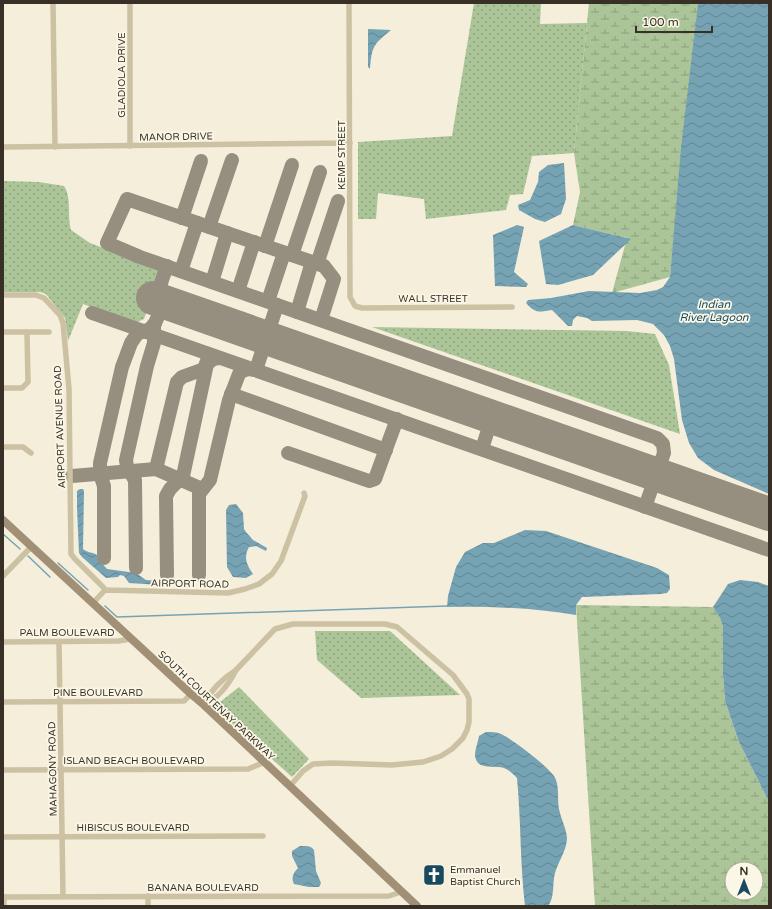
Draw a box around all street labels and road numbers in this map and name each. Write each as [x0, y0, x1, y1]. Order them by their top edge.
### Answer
street label: GLADIOLA DRIVE [116, 32, 128, 118]
street label: KEMP STREET [336, 120, 348, 190]
street label: MANOR DRIVE [139, 130, 213, 144]
street label: WALL STREET [398, 293, 468, 305]
street label: AIRPORT AVENUE ROAD [52, 365, 68, 489]
street label: AIRPORT ROAD [151, 577, 229, 591]
street label: PALM BOULEVARD [19, 627, 115, 639]
street label: SOUTH COURTENAY PARKWAY [156, 649, 278, 763]
street label: PINE BOULEVARD [53, 687, 143, 699]
street label: MAHAGONY ROAD [46, 722, 60, 816]
street label: ISLAND BEACH BOULEVARD [63, 755, 205, 767]
street label: HIBISCUS BOULEVARD [77, 822, 190, 834]
street label: BANANA BOULEVARD [147, 882, 259, 894]

